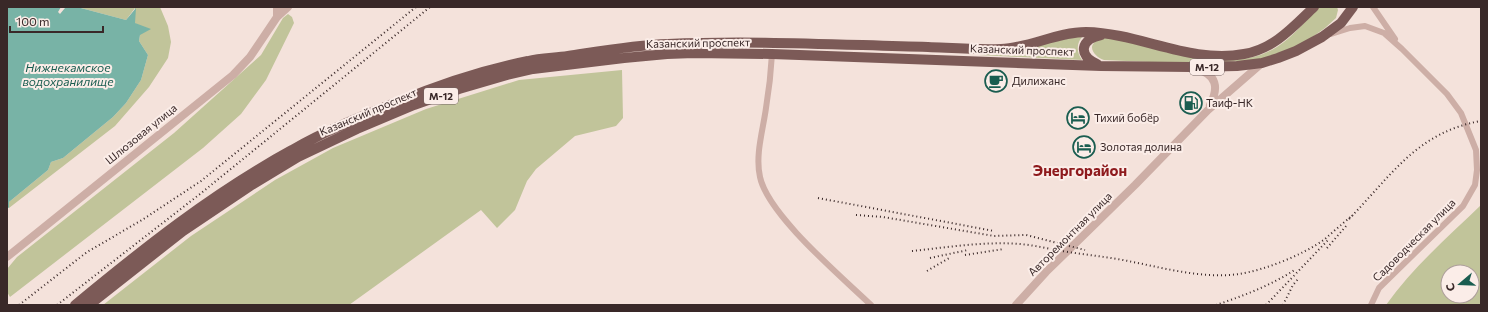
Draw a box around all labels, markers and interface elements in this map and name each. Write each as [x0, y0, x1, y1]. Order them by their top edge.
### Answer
scale bar [10, 8, 103, 34]
text: 100 m [16, 14, 50, 28]
street label: Казанский проспект [646, 35, 750, 50]
street label: Казанский проспект [970, 41, 1074, 58]
road number: М-12 [1190, 59, 1224, 75]
water label: Нижнекамское водохранилище [22, 60, 114, 88]
cafe icon: Дилижанс [983, 68, 1009, 94]
place label: Дилижанс [1012, 74, 1066, 87]
street label: Казанский проспект [317, 85, 418, 138]
road number: М-12 [424, 88, 458, 104]
fuel station icon: Таиф-НК [1178, 90, 1204, 116]
place label: Таиф-НК [1206, 96, 1254, 109]
street label: Шлюзовая улица [102, 101, 179, 166]
hotel icon: Тихий бобёр [1065, 105, 1091, 131]
place label: Тихий бобёр [1094, 111, 1159, 124]
hotel icon: Золотая долина [1071, 134, 1097, 160]
place label: Золотая долина [1100, 140, 1182, 153]
district label: Энергорайон [1033, 161, 1127, 179]
street label: Авторемонтная улица [1025, 189, 1114, 278]
street label: Садоводческая улица [1370, 196, 1458, 284]
north arrow [1440, 264, 1480, 304]
text: С [1443, 281, 1457, 293]

